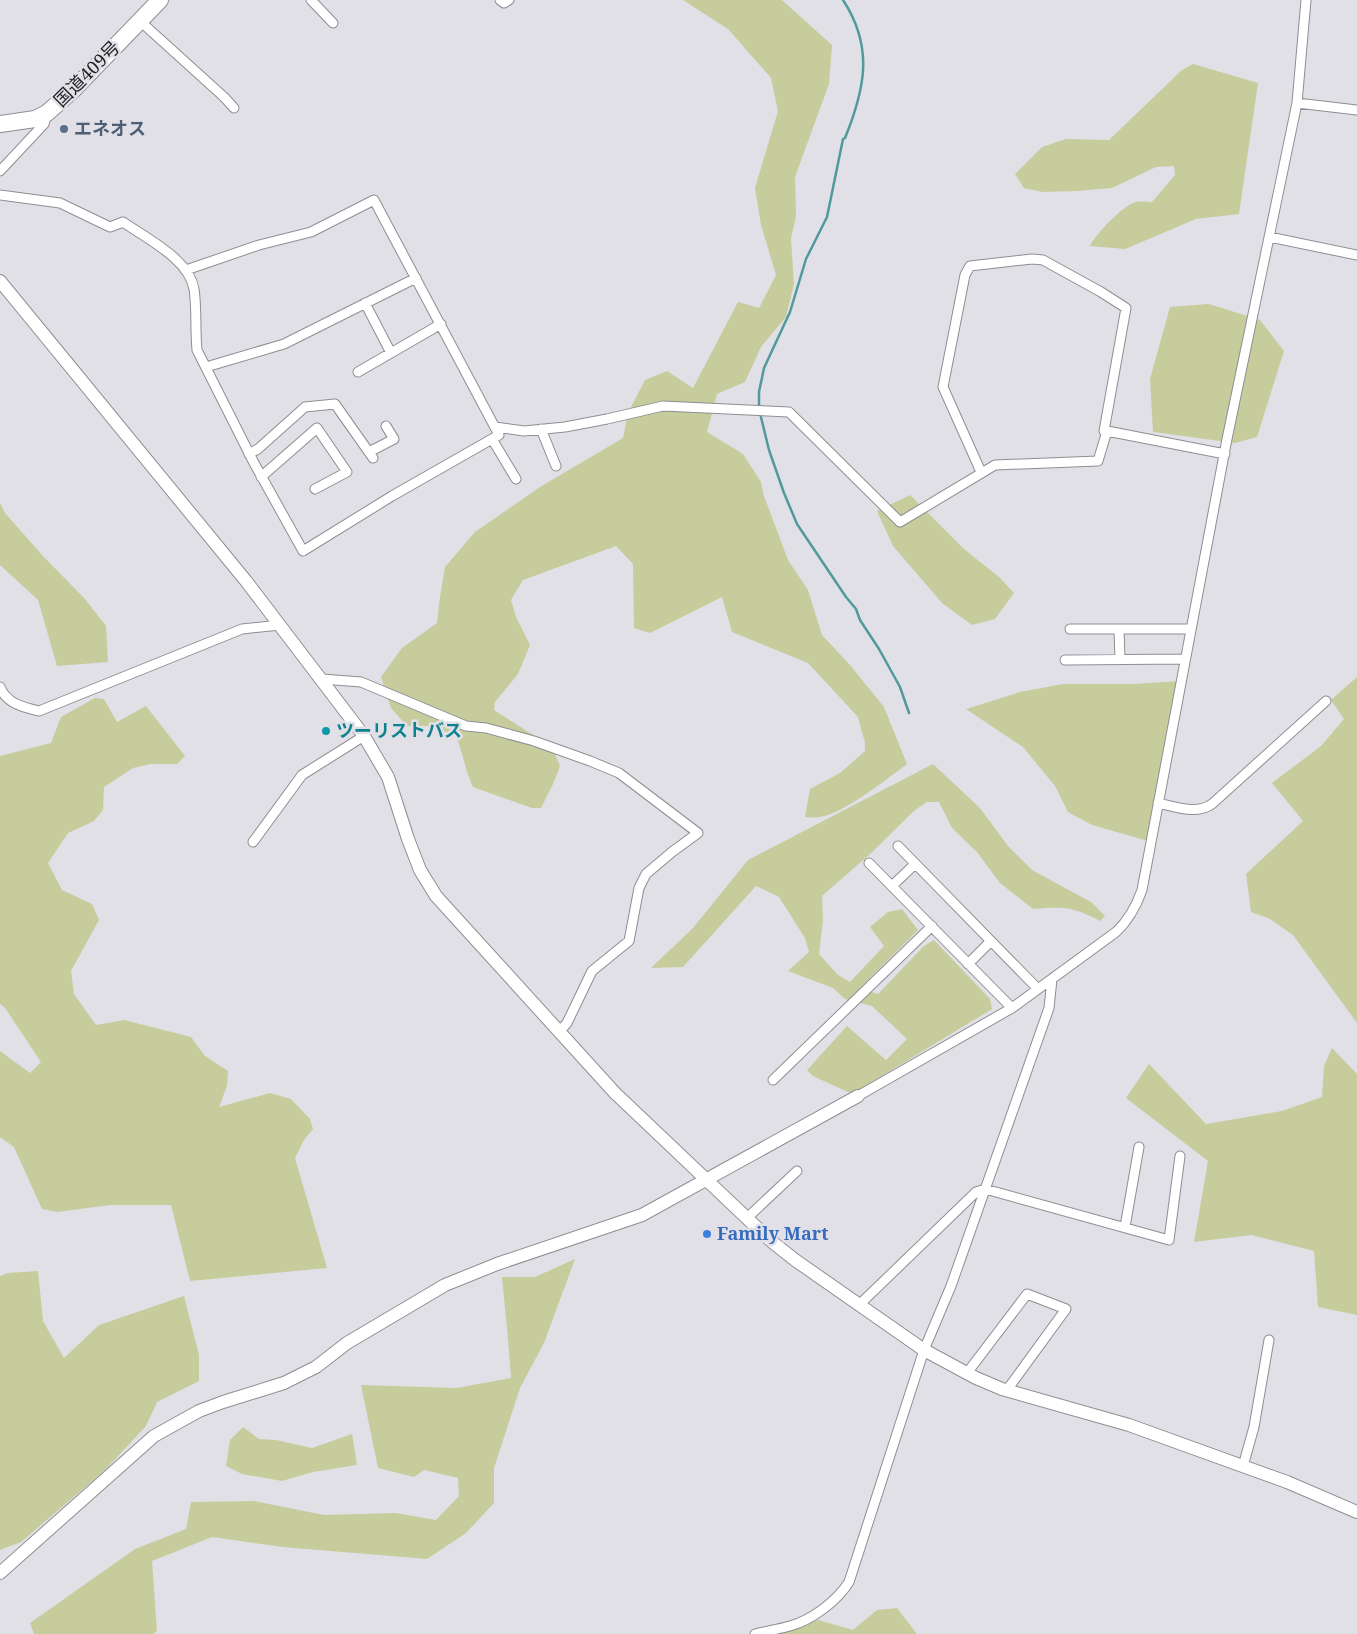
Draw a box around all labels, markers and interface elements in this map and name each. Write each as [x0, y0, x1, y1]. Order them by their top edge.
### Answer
street label: 国道409号 [48, 35, 125, 112]
place label: エネオス [74, 116, 146, 140]
marker: エネオス [58, 123, 70, 135]
place label: ツーリストバス [336, 718, 462, 742]
marker: ツーリストバス [320, 725, 332, 737]
place label: Family Mart [717, 1221, 828, 1245]
marker: Family Mart [701, 1228, 713, 1240]

